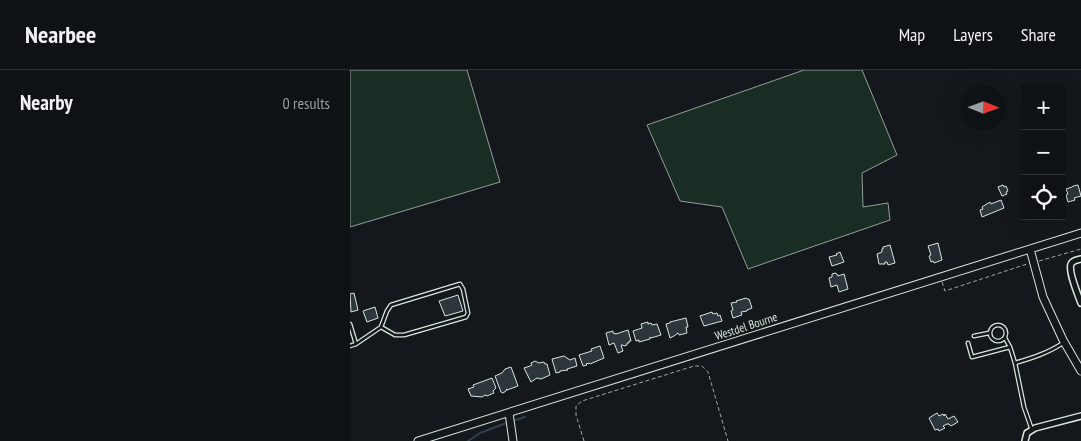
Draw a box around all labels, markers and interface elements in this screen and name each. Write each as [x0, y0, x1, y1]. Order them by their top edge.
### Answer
text: Nearbee [25, 19, 96, 50]
text: Map [899, 23, 925, 46]
text: Layers [953, 23, 993, 46]
text: Share [1021, 23, 1056, 46]
north arrow [961, 85, 1006, 130]
map controls [1021, 85, 1066, 220]
button: + [1021, 85, 1066, 130]
text: Nearby [20, 89, 73, 116]
text: 0 results [283, 93, 330, 113]
button: − [1021, 130, 1066, 175]
button: locate [1021, 175, 1066, 220]
street label: Westdel Bourne [713, 309, 779, 343]

